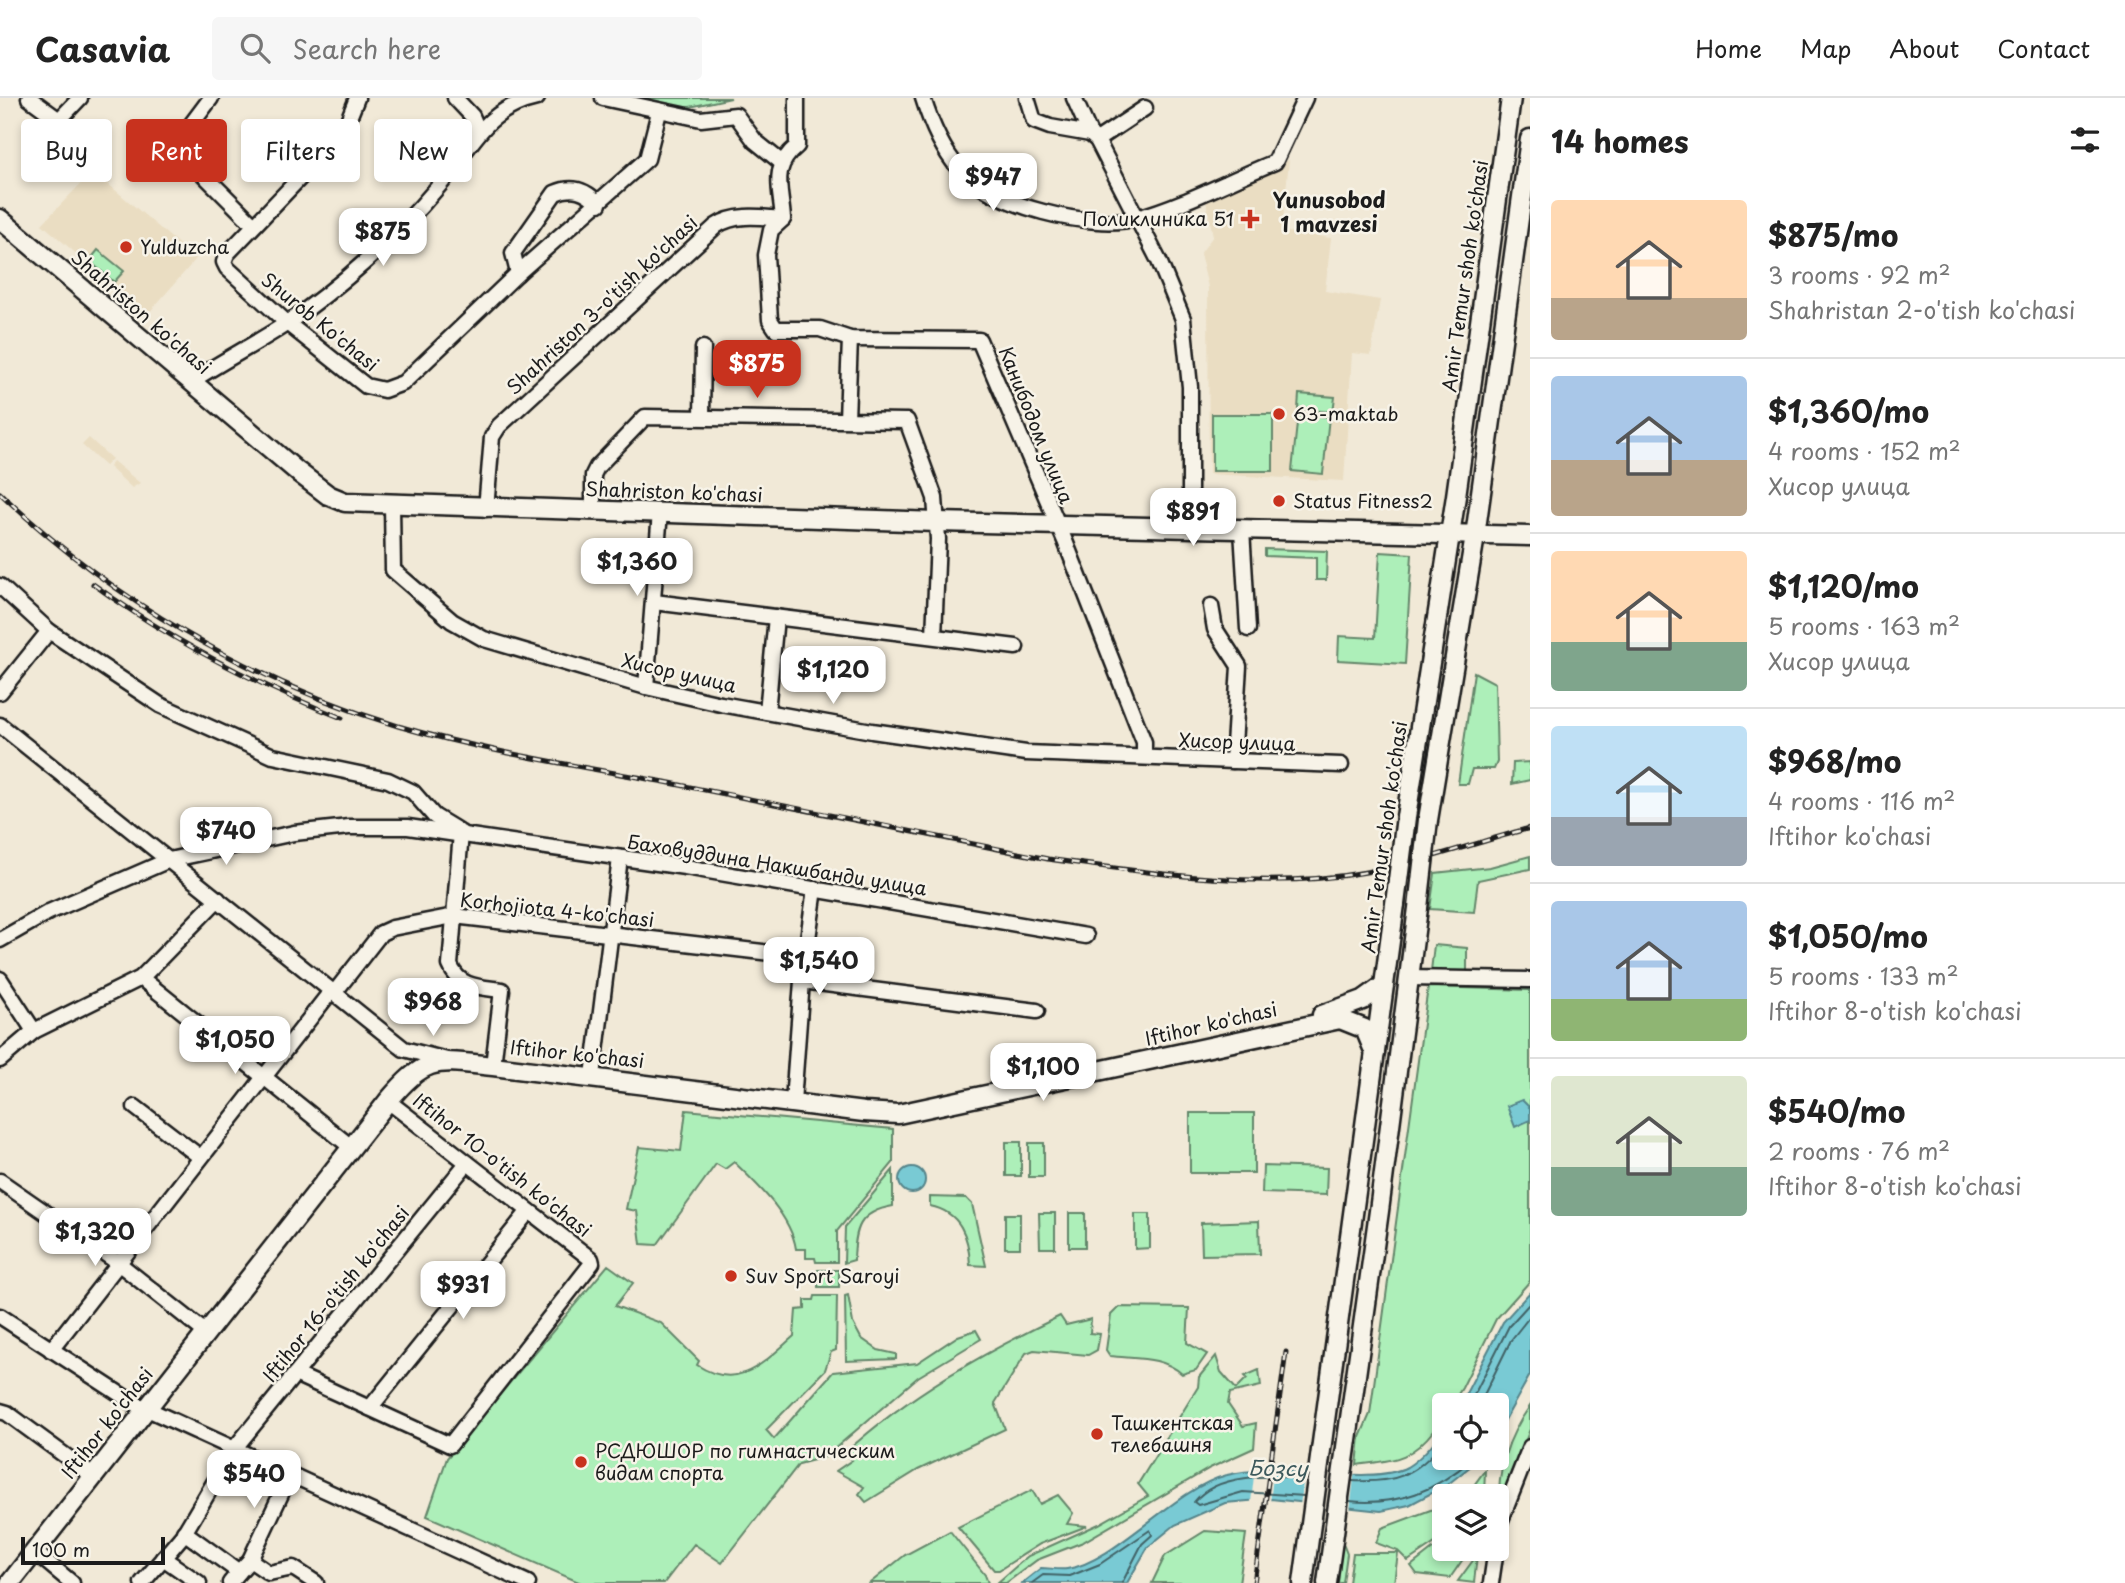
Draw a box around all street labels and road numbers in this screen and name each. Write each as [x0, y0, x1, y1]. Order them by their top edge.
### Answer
street label: Amir Temur shoh ko'chasi [1434, 158, 1494, 394]
street label: Shahriston 3-o'tish ko'chasi [500, 208, 703, 400]
street label: Shahriston ko'chasi [65, 242, 218, 380]
street label: Shurob Ko'chasi [256, 265, 385, 377]
street label: Канибодом улица [993, 342, 1081, 508]
street label: Shahriston ko'chasi [585, 474, 763, 508]
street label: Хисор улица [619, 645, 739, 699]
street label: Amir Temur shoh ko'chasi [1353, 719, 1413, 955]
street label: Хисор улица [1178, 725, 1296, 757]
street label: Баховуддина Накшбанди улица [625, 826, 929, 902]
street label: Korhojiota 4-ko'chasi [459, 885, 656, 933]
street label: Iftihor ko'chasi [1142, 994, 1280, 1052]
street label: Iftihor ko'chasi [509, 1032, 646, 1074]
street label: Iftihor 10-o'tish ko'chasi [407, 1086, 598, 1243]
street label: Iftihor 16-o'tish ko'chasi [255, 1199, 415, 1388]
street label: Iftihor ko'chasi [54, 1361, 159, 1484]

